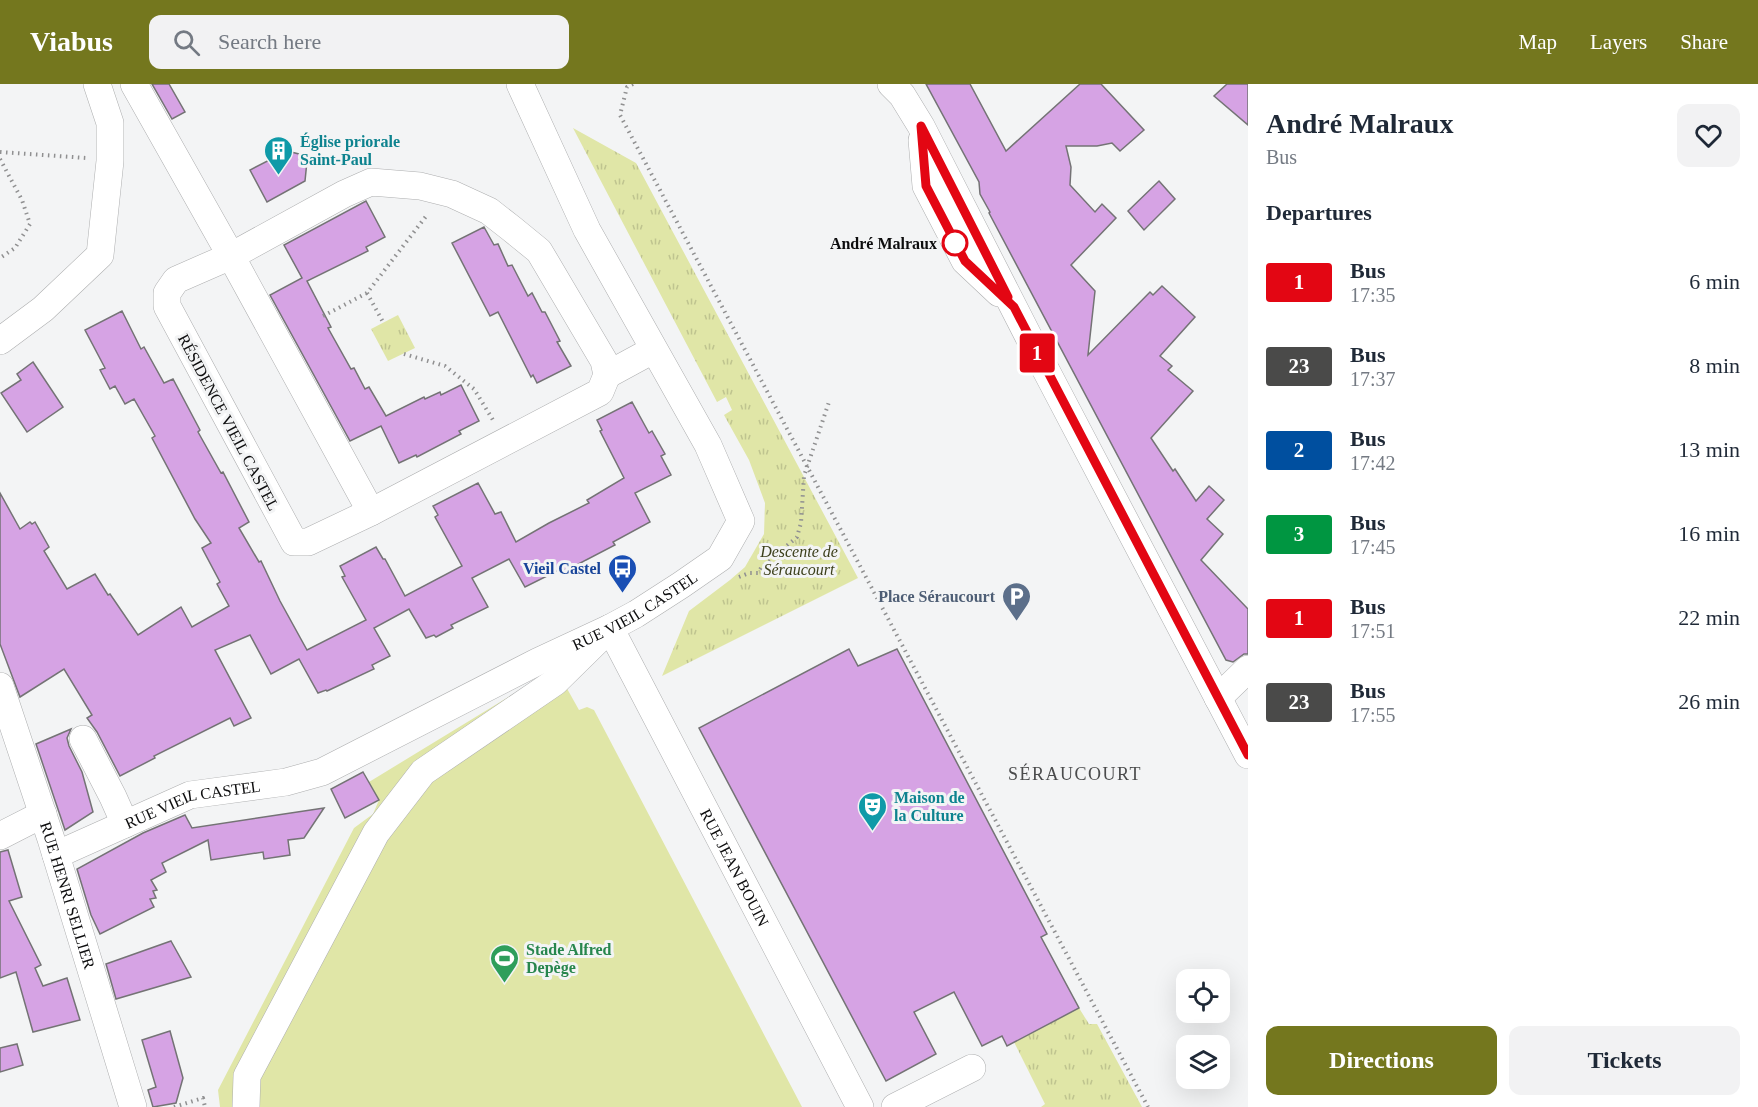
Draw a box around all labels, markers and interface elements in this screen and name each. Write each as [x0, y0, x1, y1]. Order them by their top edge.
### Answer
search box [149, 15, 569, 69]
text: Viabus [30, 26, 113, 57]
icon: search [170, 26, 203, 59]
text: Search here [218, 29, 321, 54]
text: Map [1519, 30, 1557, 54]
text: Layers [1590, 30, 1647, 54]
text: Share [1680, 30, 1728, 54]
button: heart [1677, 104, 1740, 167]
text: André Malraux [1266, 108, 1453, 139]
place label: Église priorale Saint-Paul [300, 132, 400, 168]
building icon: Église priorale Saint-Paul [263, 134, 295, 176]
text: Bus [1266, 146, 1297, 168]
text: Departures [1266, 200, 1372, 225]
marker: André Malraux [942, 230, 968, 256]
place label: André Malraux [830, 235, 937, 252]
text: Bus [1350, 258, 1385, 283]
text: 6 min [1689, 269, 1740, 294]
text: 1 [1294, 270, 1304, 294]
text: 17:35 [1350, 284, 1396, 306]
street label: RÉSIDENCE VIEIL CASTEL [175, 331, 283, 513]
line badge: 1 [1018, 334, 1056, 372]
text: 1 [1032, 341, 1042, 365]
text: Bus [1350, 342, 1385, 367]
text: 8 min [1689, 353, 1740, 378]
text: 23 [1289, 354, 1310, 378]
text: 17:37 [1350, 368, 1396, 390]
text: Bus [1350, 426, 1385, 451]
text: 13 min [1678, 437, 1740, 462]
text: 2 [1294, 438, 1304, 462]
text: 17:42 [1350, 452, 1396, 474]
text: Bus [1350, 510, 1385, 535]
text: 16 min [1678, 521, 1740, 546]
text: 3 [1294, 522, 1304, 546]
text: 17:45 [1350, 536, 1396, 558]
park label: Descente de Séraucourt [759, 543, 838, 578]
bus stop icon: Vieil Castel [606, 552, 638, 594]
place label: Vieil Castel [523, 560, 602, 577]
street label: RUE VIEIL CASTEL [570, 568, 701, 653]
parking icon: Place Séraucourt [1000, 580, 1032, 622]
place label: Place Séraucourt [878, 588, 996, 605]
text: Bus [1350, 594, 1385, 619]
text: 22 min [1678, 605, 1740, 630]
text: 1 [1294, 606, 1304, 630]
text: 17:51 [1350, 620, 1396, 642]
text: Bus [1350, 678, 1385, 703]
text: 26 min [1678, 689, 1740, 714]
text: 23 [1289, 690, 1310, 714]
text: 17:55 [1350, 704, 1396, 726]
district label: SÉRAUCOURT [1008, 763, 1142, 784]
street label: RUE VIEIL CASTEL [122, 778, 261, 832]
place label: Maison de la Culture [894, 789, 965, 824]
theatre icon: Maison de la Culture [857, 790, 889, 832]
street label: RUE JEAN BOUIN [697, 806, 772, 929]
street label: RUE HENRI SELLIER [37, 820, 98, 971]
place label: Stade Alfred Depège [526, 941, 612, 977]
sports icon: Stade Alfred Depège [489, 942, 521, 984]
map controls [1176, 969, 1230, 1089]
button: locate [1176, 969, 1230, 1023]
button: Directions [1266, 1026, 1497, 1095]
button: Tickets [1509, 1026, 1740, 1095]
button: layers [1176, 1035, 1230, 1089]

